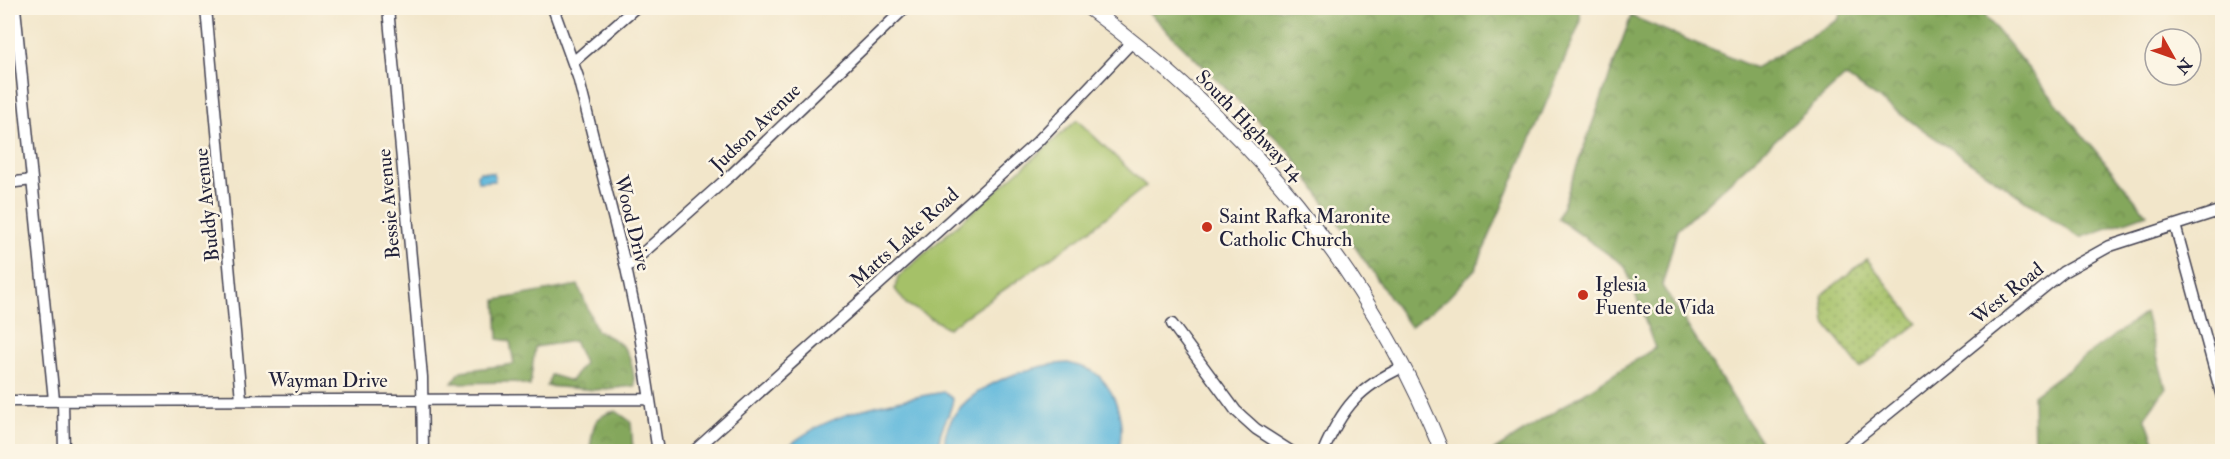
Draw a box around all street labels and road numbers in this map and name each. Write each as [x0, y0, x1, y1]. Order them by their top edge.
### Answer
street label: South Highway 14 [1190, 64, 1310, 187]
street label: Judson Avenue [704, 78, 806, 178]
street label: Buddy Avenue [188, 147, 225, 263]
street label: Bessie Avenue [371, 148, 406, 260]
street label: Wood Drive [608, 172, 656, 274]
street label: Matts Lake Road [845, 182, 964, 293]
street label: West Road [1965, 256, 2049, 331]
street label: Wayman Drive [267, 368, 388, 393]

